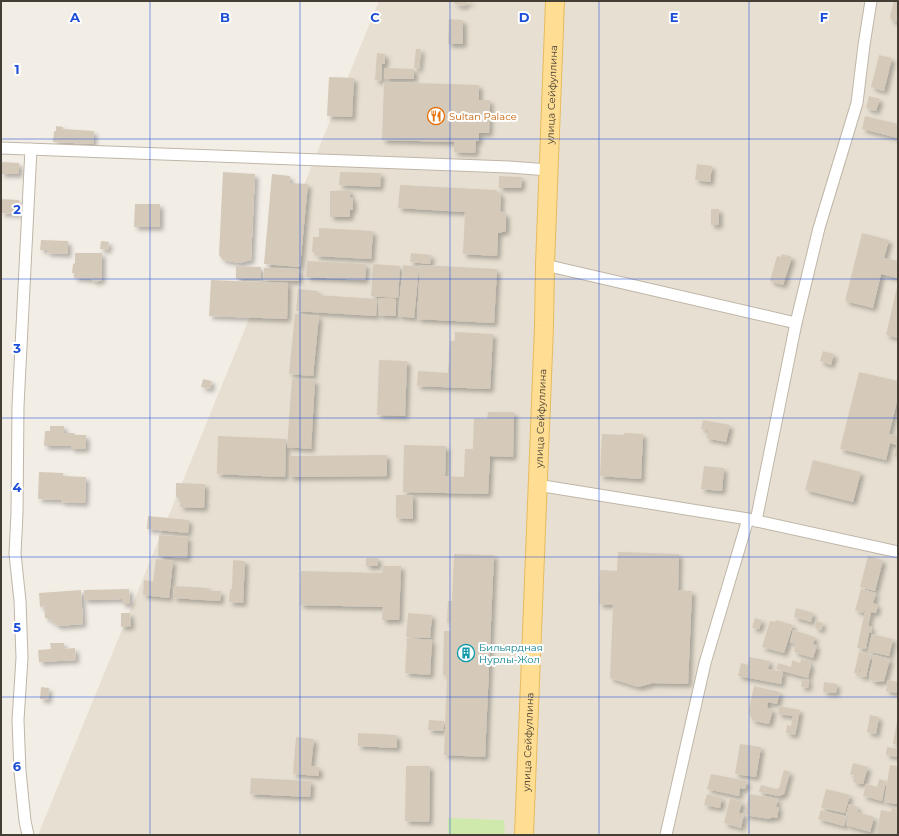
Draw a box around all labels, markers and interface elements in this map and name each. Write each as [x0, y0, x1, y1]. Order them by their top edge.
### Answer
text: A [69, 9, 81, 25]
text: B [220, 9, 230, 25]
text: C [370, 9, 380, 25]
text: D [519, 9, 530, 25]
text: E [670, 9, 679, 25]
text: F [820, 9, 828, 25]
street label: улица Сейфуллина [543, 45, 560, 145]
text: 1 [14, 61, 20, 77]
restaurant icon: Sultan Palace [426, 106, 446, 126]
place label: Sultan Palace [449, 110, 517, 123]
text: 2 [13, 201, 21, 217]
text: 3 [12, 340, 21, 356]
street label: улица Сейфуллина [532, 369, 549, 469]
text: 4 [13, 479, 22, 495]
text: 5 [13, 619, 21, 635]
place label: Бильярдная Нурлы-Жол [479, 641, 543, 666]
building icon: Бильярдная Нурлы-Жол [456, 643, 476, 663]
street label: улица Сейфуллина [519, 692, 536, 793]
text: 6 [13, 758, 22, 774]

